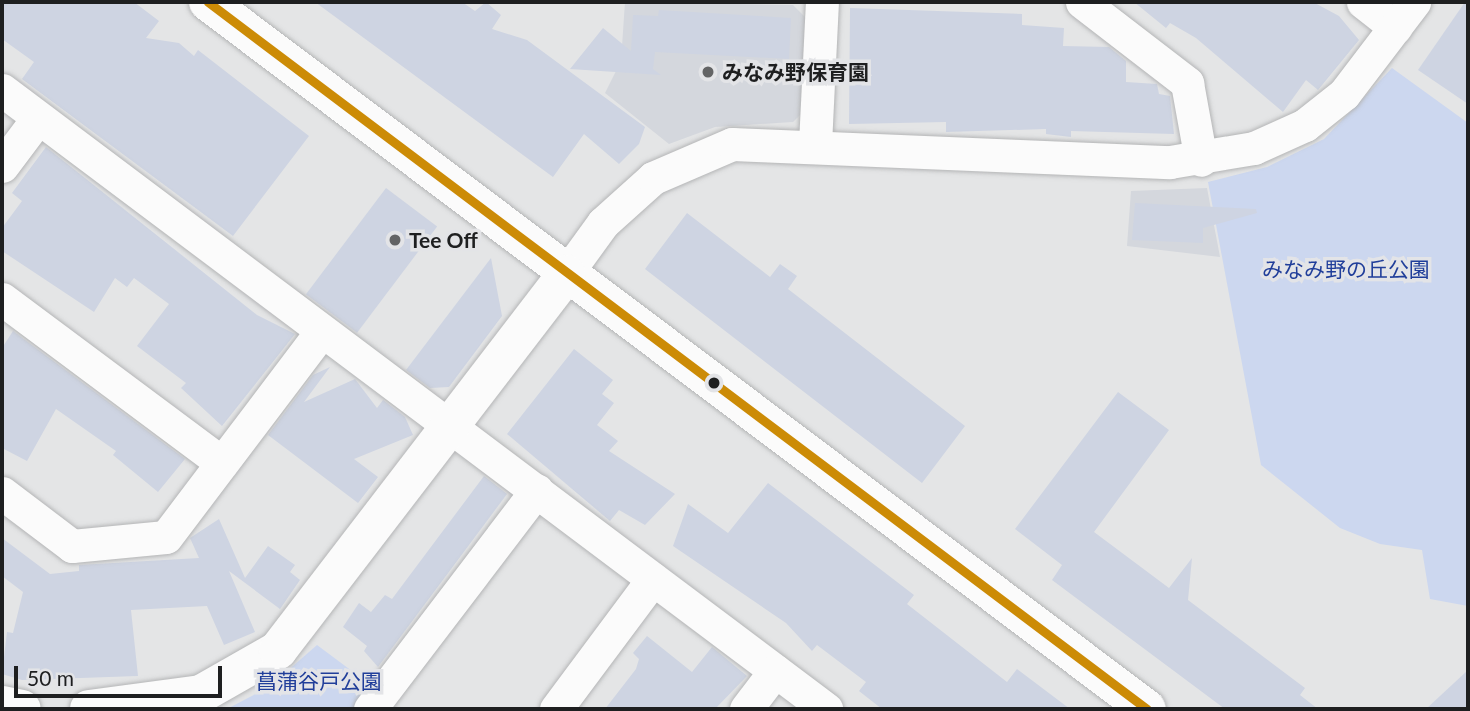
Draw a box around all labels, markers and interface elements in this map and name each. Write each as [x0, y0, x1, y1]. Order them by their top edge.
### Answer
place label: みなみ野保育園 [722, 59, 869, 85]
marker: みなみ野保育園 [700, 64, 716, 80]
place label: Tee Off [409, 227, 478, 253]
marker: Tee Off [387, 232, 403, 248]
park label: みなみ野の丘公園 [1262, 256, 1430, 282]
unlabelled marker [707, 376, 721, 390]
scale bar [18, 652, 226, 696]
text: 50 m [27, 665, 74, 690]
park label: 菖蒲谷戸公園 [256, 668, 382, 694]

